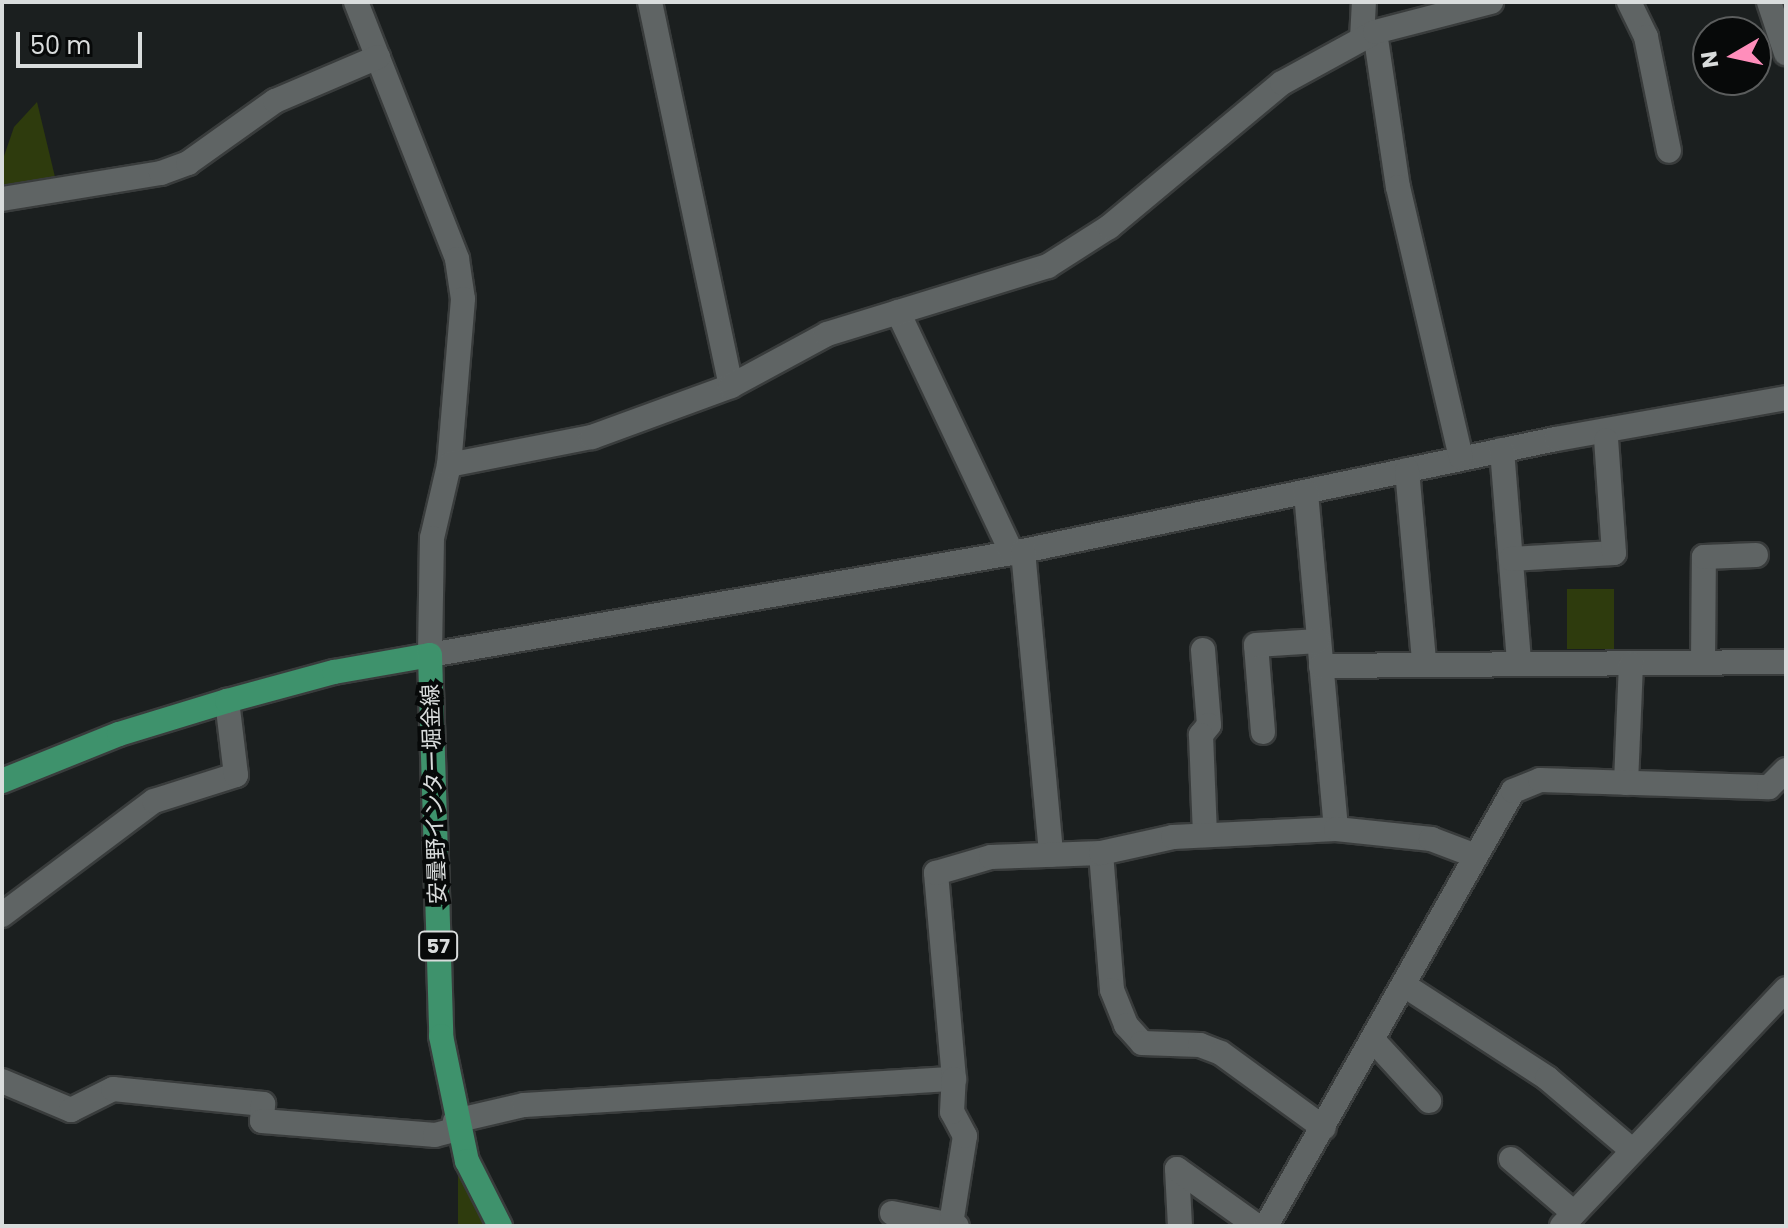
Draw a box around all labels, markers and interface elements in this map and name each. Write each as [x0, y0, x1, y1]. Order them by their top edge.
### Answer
scale bar [20, 16, 146, 66]
north arrow [1692, 16, 1772, 96]
text: 50 m [30, 29, 91, 62]
text: N [1693, 49, 1726, 70]
street label: 安曇野インター堀金線 [417, 684, 451, 904]
road number: 57 [418, 930, 458, 962]

